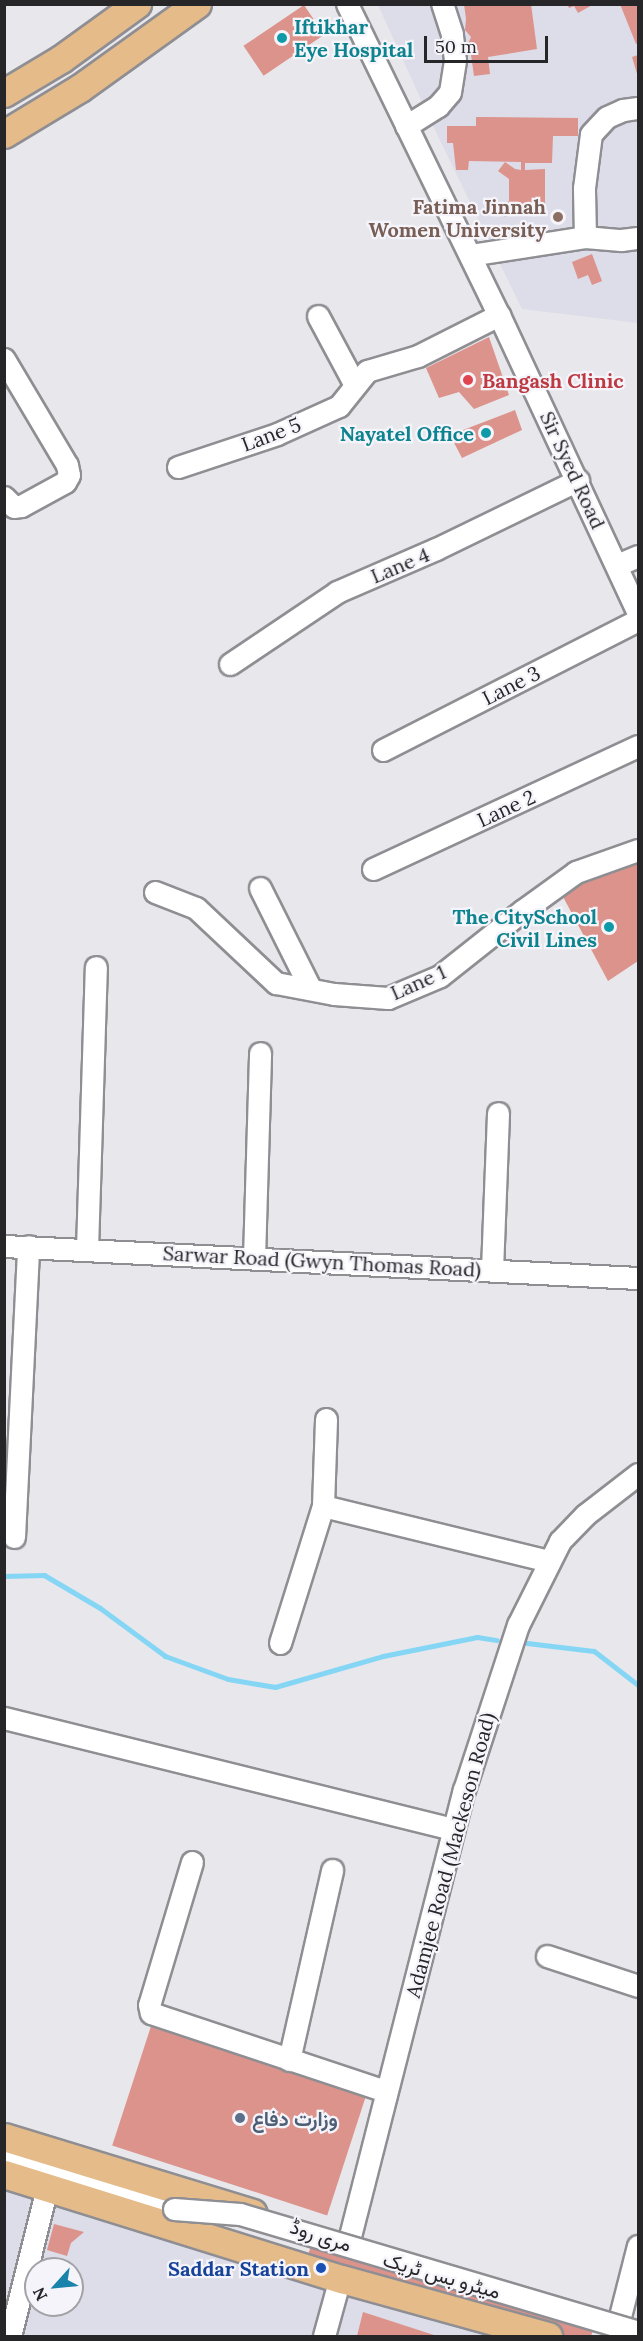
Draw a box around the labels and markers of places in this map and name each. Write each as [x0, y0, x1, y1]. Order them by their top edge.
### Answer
place label: Iftikhar Eye Hospital [294, 14, 413, 61]
marker: Iftikhar Eye Hospital [275, 31, 289, 45]
place label: Fatima Jinnah Women University [369, 194, 546, 241]
marker: Fatima Jinnah Women University [551, 210, 565, 224]
place label: Bangash Clinic [482, 368, 624, 392]
marker: Bangash Clinic [459, 371, 477, 389]
place label: Nayatel Office [340, 421, 474, 445]
marker: Nayatel Office [479, 426, 493, 440]
place label: The CitySchool Civil Lines [453, 904, 597, 951]
marker: The CitySchool Civil Lines [602, 920, 616, 934]
place label: وزارت دفاع [252, 2106, 338, 2130]
marker: وزارت دفاع [233, 2111, 247, 2125]
place label: Saddar Station [168, 2256, 309, 2280]
marker: Saddar Station [314, 2261, 328, 2275]

